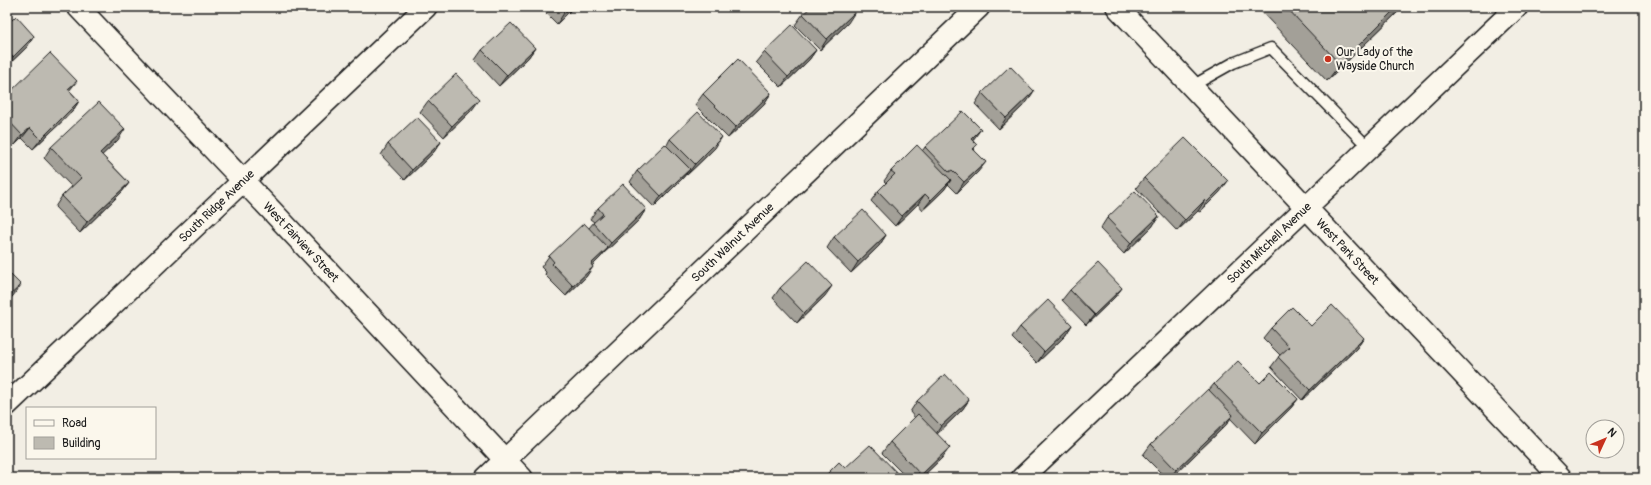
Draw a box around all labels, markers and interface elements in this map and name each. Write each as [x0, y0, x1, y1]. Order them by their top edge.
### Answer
place label: Our Lady of the Wayside Church [1336, 45, 1414, 74]
marker: Our Lady of the Wayside Church [1323, 54, 1333, 64]
street label: South Ridge Avenue [175, 166, 258, 245]
street label: West Fairview Street [260, 199, 342, 285]
street label: South Walnut Avenue [688, 199, 777, 285]
street label: South Mitchell Avenue [1224, 199, 1315, 287]
street label: West Park Street [1313, 215, 1382, 288]
legend [26, 407, 156, 459]
text: Road [62, 416, 87, 431]
north arrow [1585, 419, 1625, 459]
text: N [1605, 425, 1619, 440]
text: Building [62, 436, 101, 451]

